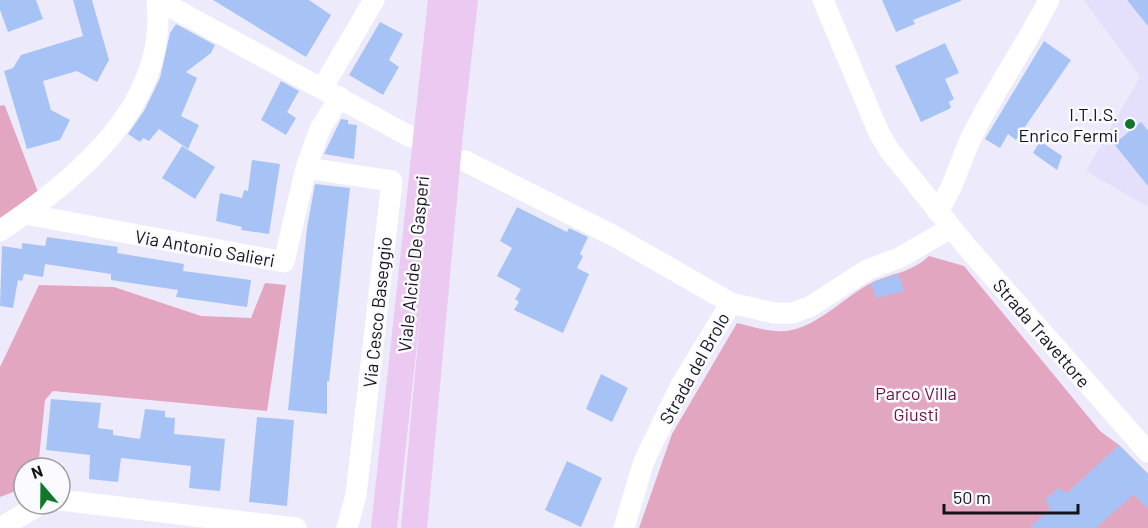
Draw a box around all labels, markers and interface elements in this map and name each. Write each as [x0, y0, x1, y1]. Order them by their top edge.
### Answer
place label: I.T.I.S. Enrico Fermi [1018, 103, 1118, 146]
marker: I.T.I.S. Enrico Fermi [1123, 117, 1137, 131]
street label: Viale Alcide De Gasperi [393, 175, 433, 353]
street label: Via Antonio Salieri [133, 225, 277, 271]
street label: Via Cesco Baseggio [358, 235, 396, 389]
street label: Strada Travettore [989, 274, 1095, 392]
street label: Strada del Brolo [654, 308, 734, 428]
park label: Parco Villa Giusti [875, 382, 957, 425]
north arrow [12, 456, 72, 516]
text: N [28, 461, 45, 482]
scale bar [944, 477, 1078, 515]
text: 50 m [953, 486, 991, 508]

